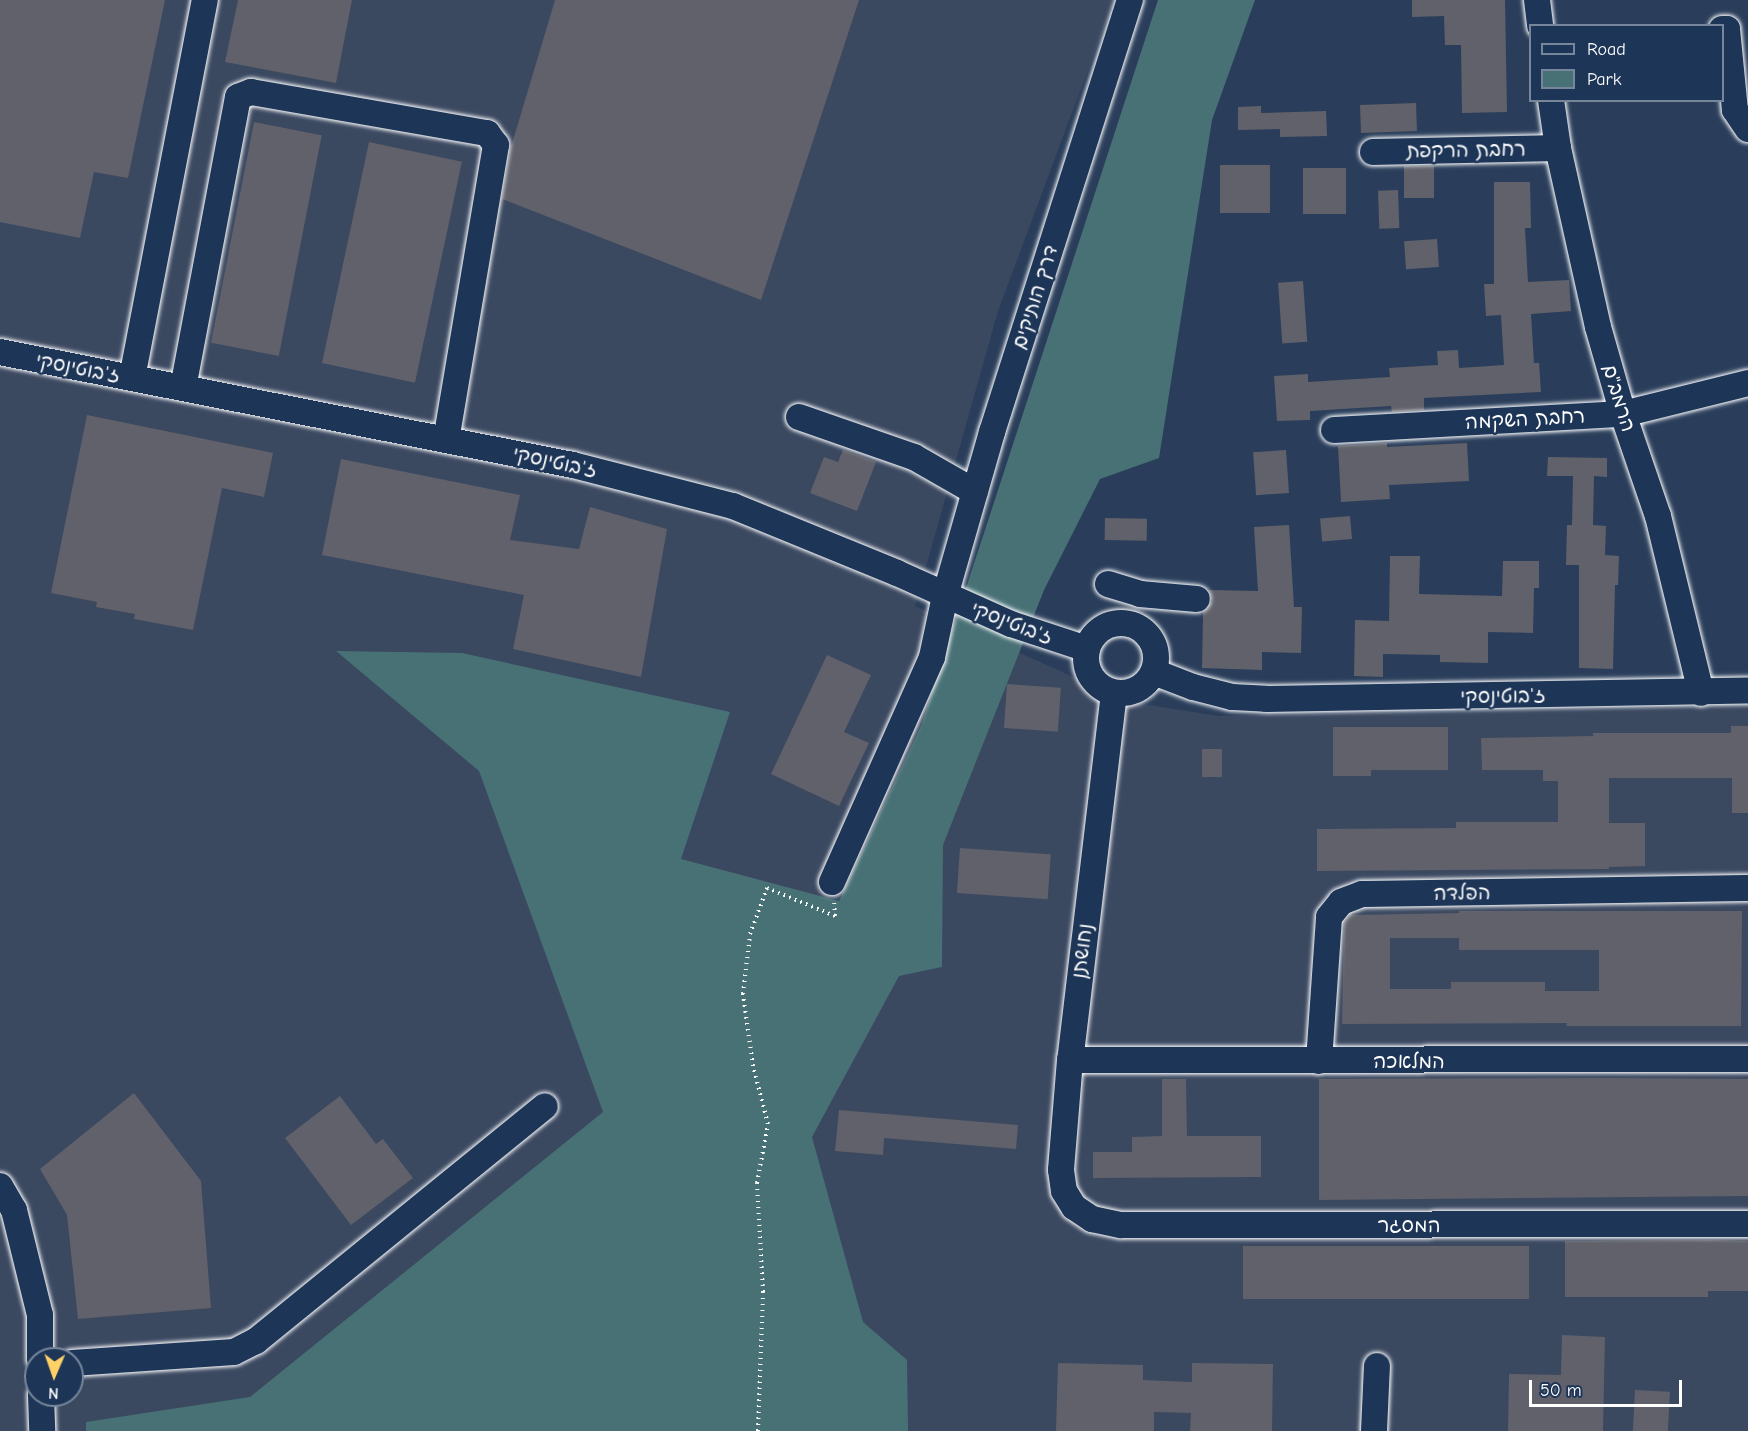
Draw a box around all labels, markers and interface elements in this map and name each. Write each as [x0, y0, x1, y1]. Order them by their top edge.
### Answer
legend [1529, 24, 1724, 102]
text: Road [1587, 39, 1626, 60]
text: Park [1587, 69, 1621, 90]
street label: רחבת הרקפת [1406, 137, 1526, 163]
street label: דרך הותיקים [1007, 242, 1063, 352]
street label: ז'בוטינסקי [34, 348, 122, 388]
street label: הרמב"ם [1597, 361, 1641, 435]
street label: רחבת השקמה [1464, 404, 1586, 434]
street label: ז'בוטינסקי [511, 441, 599, 483]
street label: ז'בוטינסקי [968, 596, 1056, 650]
street label: ז'בוטינסקי [1460, 683, 1546, 709]
street label: הפלדה [1433, 881, 1491, 905]
street label: נחושתן [1067, 922, 1097, 980]
street label: המלאכה [1373, 1049, 1445, 1073]
street label: המסגר [1377, 1213, 1441, 1237]
north arrow [24, 1347, 84, 1407]
scale bar [1532, 1368, 1685, 1406]
text: 50 m [1540, 1380, 1582, 1401]
text: N [48, 1384, 59, 1402]

